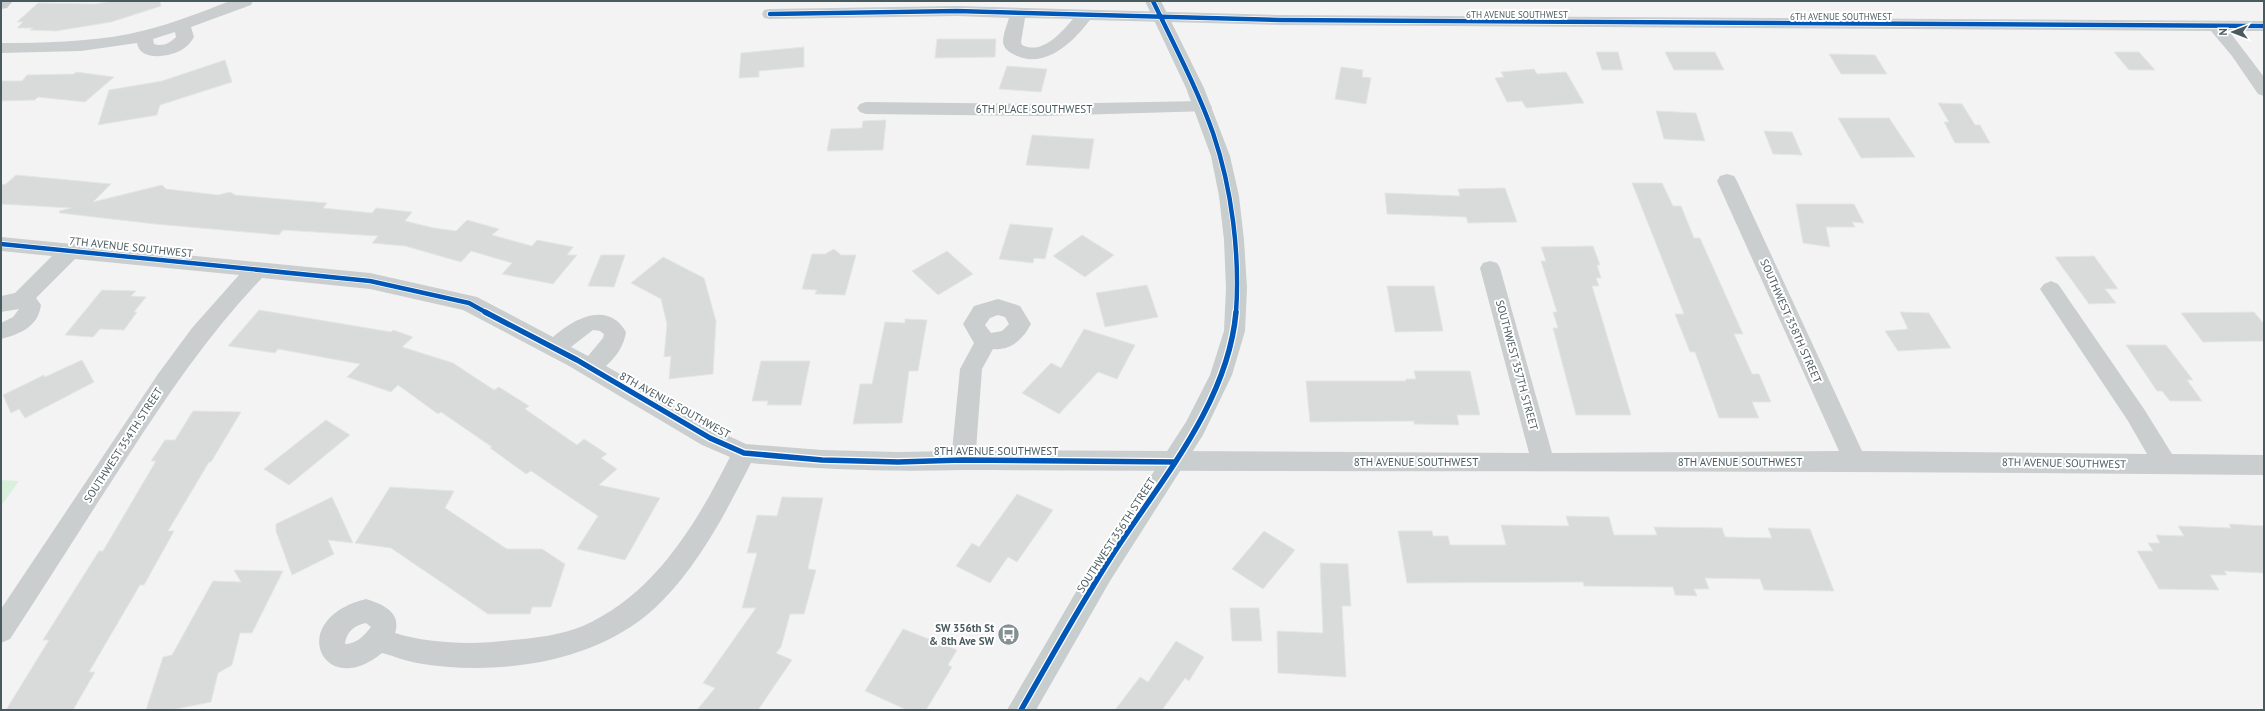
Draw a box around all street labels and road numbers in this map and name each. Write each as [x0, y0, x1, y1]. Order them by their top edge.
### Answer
street label: 6TH AVENUE SOUTHWEST [1466, 9, 1568, 20]
street label: 6TH AVENUE SOUTHWEST [1790, 11, 1892, 22]
street label: 6TH PLACE SOUTHWEST [976, 102, 1092, 116]
street label: 7TH AVENUE SOUTHWEST [68, 234, 194, 260]
street label: SOUTHWEST 358TH STREET [1757, 257, 1825, 385]
street label: SOUTHWEST 357TH STREET [1493, 298, 1541, 432]
street label: 8TH AVENUE SOUTHWEST [617, 369, 733, 441]
street label: SOUTHWEST 354TH STREET [81, 385, 165, 505]
street label: 8TH AVENUE SOUTHWEST [934, 444, 1058, 458]
street label: 8TH AVENUE SOUTHWEST [1354, 455, 1478, 469]
street label: 8TH AVENUE SOUTHWEST [1678, 455, 1802, 469]
street label: 8TH AVENUE SOUTHWEST [2002, 455, 2126, 471]
street label: SOUTHWEST 356TH STREET [1074, 475, 1158, 595]

